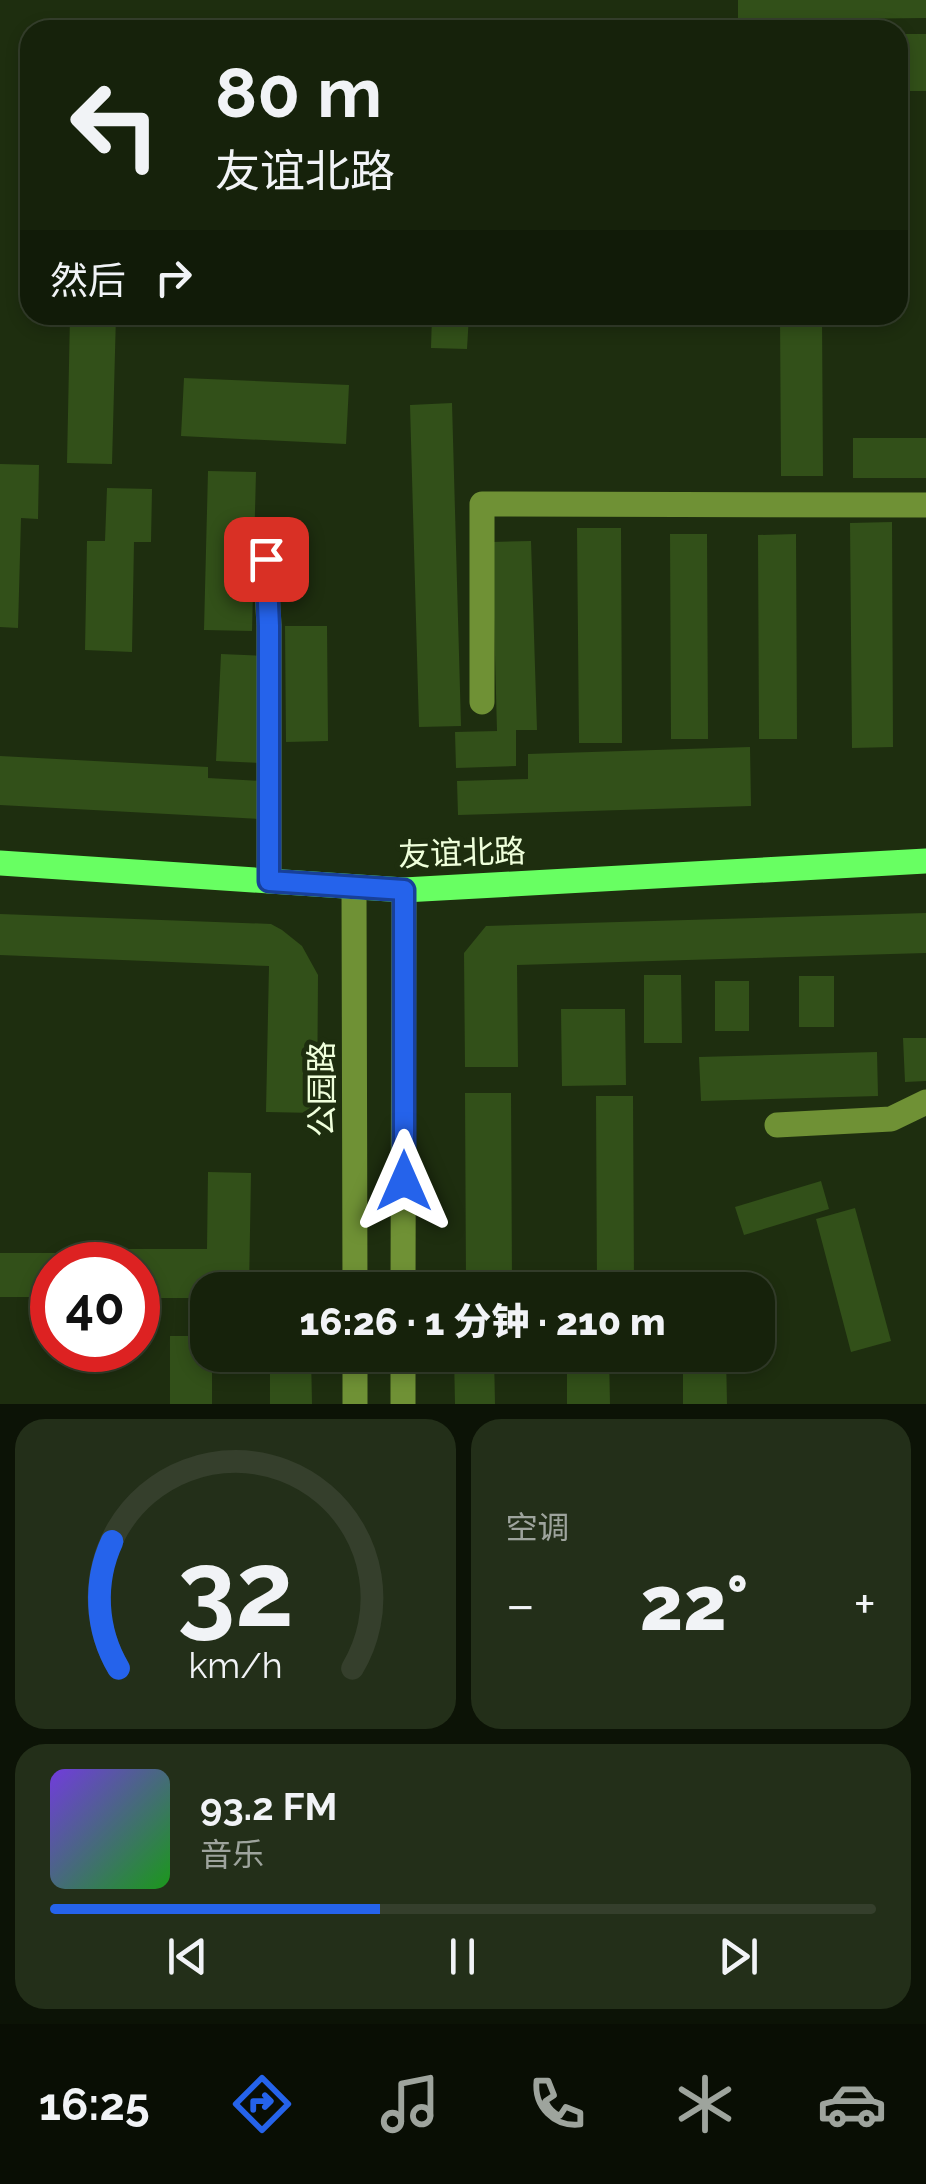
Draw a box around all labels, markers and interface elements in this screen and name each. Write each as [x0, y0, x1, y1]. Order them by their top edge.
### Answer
text: 80 m [215, 51, 382, 133]
icon: left [50, 60, 180, 190]
text: 友谊北路 [215, 145, 395, 198]
icon: right [146, 250, 201, 305]
text: 然后 [50, 258, 126, 303]
pin [224, 517, 309, 602]
icon: arrive [239, 532, 294, 587]
street label: 友谊北路 [397, 832, 527, 873]
street label: 公园路 [303, 1041, 340, 1137]
position arrow [352, 1129, 456, 1233]
speed limit sign: 40 [30, 1242, 160, 1372]
text: 16:26 · 1 分钟 · 210 m [300, 1299, 665, 1344]
text: 空调 [506, 1509, 570, 1546]
text: 32 [177, 1528, 294, 1650]
text: 22° [640, 1559, 749, 1648]
text: − [506, 1572, 535, 1637]
text: + [853, 1572, 876, 1637]
text: km/h [188, 1644, 282, 1686]
text: 93.2 FM [200, 1784, 337, 1829]
text: 音乐 [200, 1836, 264, 1873]
icon: previous [160, 1929, 215, 1984]
icon: pause [435, 1929, 490, 1984]
icon: next [711, 1929, 766, 1984]
icon: directions [227, 2069, 297, 2139]
icon: music [375, 2069, 445, 2139]
icon: phone [522, 2069, 592, 2139]
icon: climate [670, 2069, 740, 2139]
icon: car [817, 2069, 887, 2139]
text: 16:25 [39, 2078, 150, 2131]

